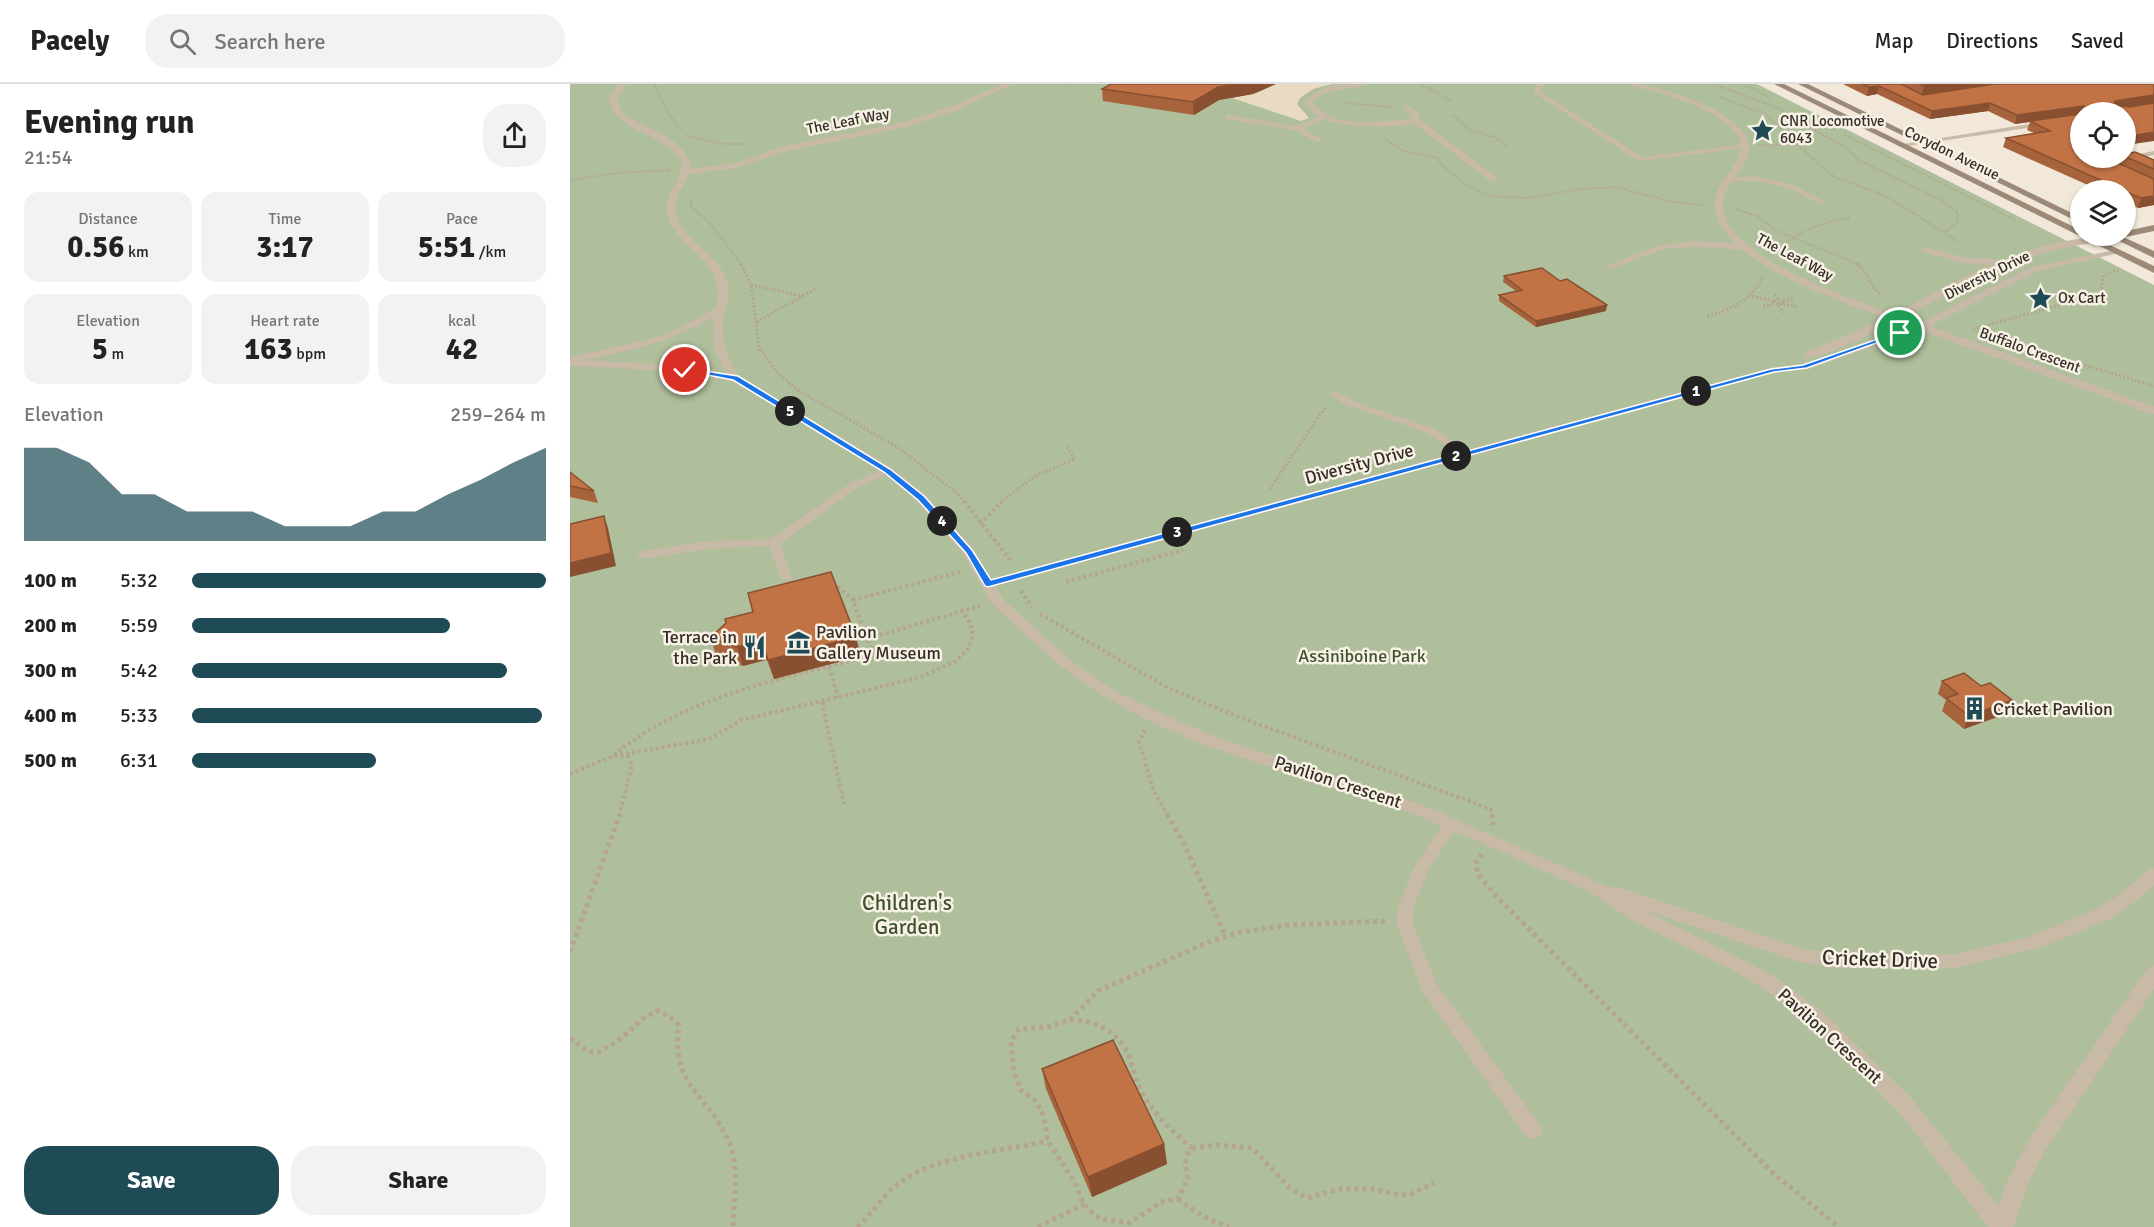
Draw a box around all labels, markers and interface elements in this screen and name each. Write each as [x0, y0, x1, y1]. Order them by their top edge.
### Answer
search box [145, 14, 565, 68]
text: Pacely [30, 24, 109, 58]
icon: search [166, 25, 199, 58]
text: Search here [214, 28, 325, 55]
text: Map [1875, 28, 1913, 54]
text: Directions [1946, 28, 2038, 54]
text: Saved [2071, 28, 2124, 54]
text: Evening run [24, 102, 194, 143]
map controls [2070, 102, 2136, 246]
button: locate [2070, 102, 2136, 168]
button: share [483, 104, 546, 167]
street label: The Leaf Way [805, 104, 891, 138]
place label: CNR Locomotive 6043 [1780, 112, 1885, 147]
place icon: CNR Locomotive 6043 [1749, 117, 1775, 143]
street label: Corydon Avenue [1901, 122, 2003, 184]
text: 21:54 [24, 145, 73, 170]
button: layers [2070, 180, 2136, 246]
text: Distance [78, 209, 138, 229]
text: Time [269, 209, 301, 229]
text: Pace [446, 209, 478, 229]
text: 0.56 [67, 229, 124, 266]
text: 3:17 [256, 229, 314, 266]
text: 5:51 [418, 229, 475, 266]
street label: The Leaf Way [1754, 229, 1836, 285]
text: km [124, 242, 149, 262]
text: /km [475, 242, 506, 262]
street label: Diversity Drive [1941, 247, 2033, 303]
place icon: Ox Cart [2027, 285, 2053, 311]
place label: Ox Cart [2058, 289, 2106, 307]
pin [1874, 307, 1925, 358]
text: Elevation [76, 311, 140, 331]
text: Heart rate [250, 311, 320, 331]
text: kcal [448, 311, 476, 331]
icon: arrive [1883, 316, 1916, 349]
street label: Buffalo Crescent [1977, 323, 2083, 377]
text: 5 [92, 331, 108, 368]
text: 163 [244, 331, 293, 368]
text: 42 [446, 331, 478, 368]
text: m [108, 344, 124, 364]
text: bpm [293, 344, 326, 364]
pin [659, 344, 710, 395]
icon: check [668, 353, 701, 386]
pin: 1 [1681, 376, 1711, 406]
text: 1 [1692, 381, 1700, 401]
pin: 5 [775, 396, 805, 426]
text: 5 [786, 401, 794, 421]
text: Elevation [24, 402, 104, 427]
text: 259–264 m [450, 402, 546, 427]
street label: Diversity Drive [1302, 439, 1416, 489]
pin: 2 [1441, 441, 1471, 471]
text: 2 [1452, 446, 1460, 466]
pin: 4 [927, 506, 957, 536]
text: 4 [938, 511, 946, 531]
pin: 3 [1162, 517, 1192, 547]
text: 3 [1173, 522, 1181, 542]
text: 100 m [24, 568, 77, 593]
text: 5:32 [120, 568, 158, 593]
text: 200 m [24, 613, 77, 638]
text: 5:59 [120, 613, 158, 638]
place label: Pavilion Gallery Museum [816, 621, 941, 664]
place label: Terrace in the Park [662, 626, 737, 669]
museum icon: Pavilion Gallery Museum [785, 629, 811, 655]
restaurant icon: Terrace in the Park [742, 634, 768, 660]
park label: Assiniboine Park [1298, 645, 1426, 667]
text: 300 m [24, 658, 77, 683]
text: 5:42 [120, 658, 158, 683]
building icon: Cricket Pavilion [1962, 696, 1988, 722]
place label: Cricket Pavilion [1993, 698, 2113, 720]
text: 400 m [24, 703, 77, 728]
text: 5:33 [120, 703, 158, 728]
text: 500 m [24, 748, 77, 773]
text: 6:31 [120, 748, 158, 773]
street label: Pavilion Crescent [1272, 751, 1404, 813]
park label: Children's Garden [862, 890, 952, 940]
street label: Cricket Drive [1822, 944, 1938, 974]
street label: Pavilion Crescent [1773, 984, 1887, 1088]
button: Save [24, 1146, 279, 1215]
button: Share [291, 1146, 546, 1215]

